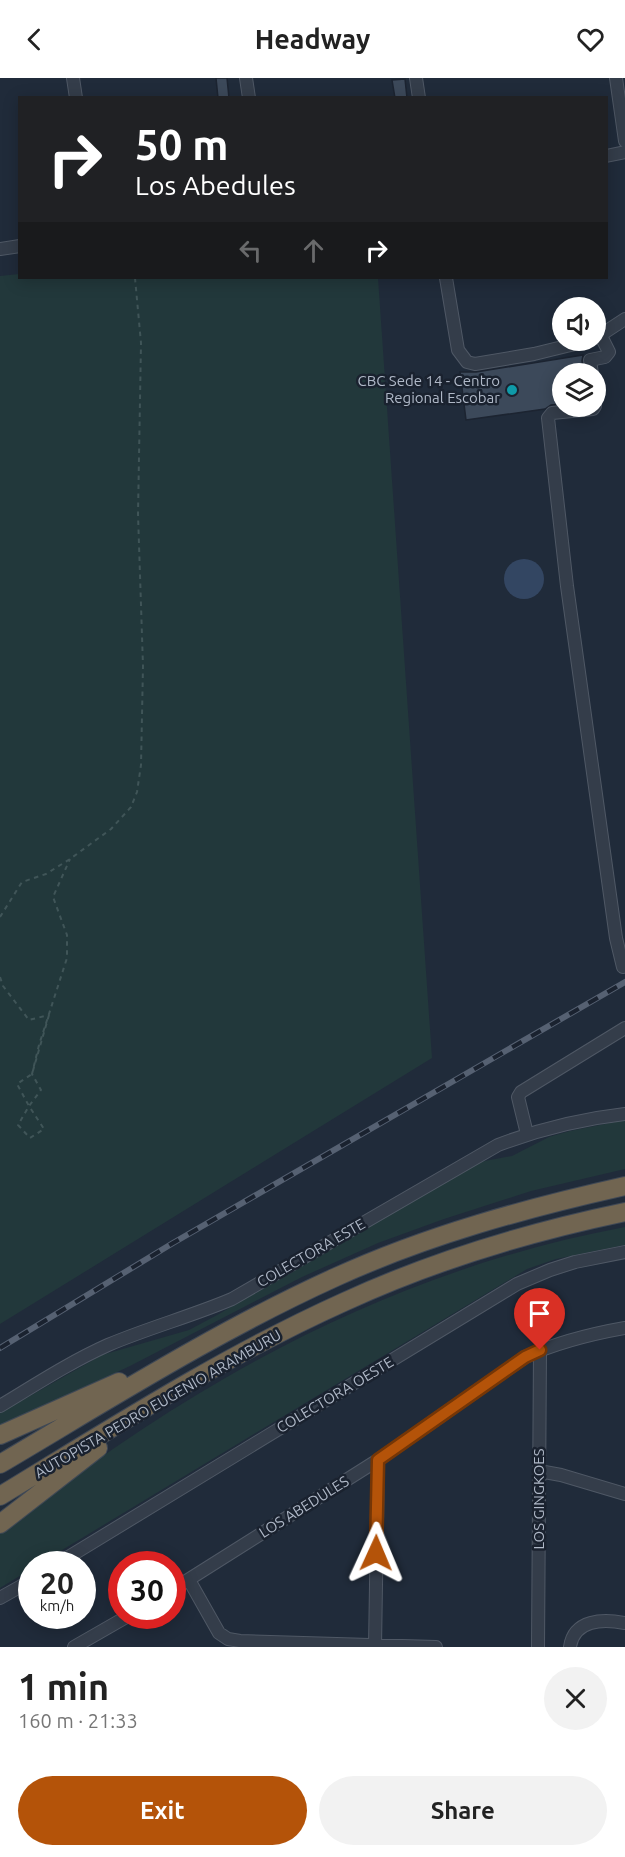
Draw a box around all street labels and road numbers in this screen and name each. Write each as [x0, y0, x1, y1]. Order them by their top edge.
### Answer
street label: COLECTORA ESTE [254, 1215, 368, 1290]
street label: AUTOPISTA PEDRO EUGENIO ARAMBURU [32, 1326, 284, 1481]
street label: COLECTORA OESTE [273, 1353, 396, 1436]
street label: LOS GINGKOES [530, 1448, 547, 1550]
street label: LOS ABEDULES [256, 1472, 352, 1541]

